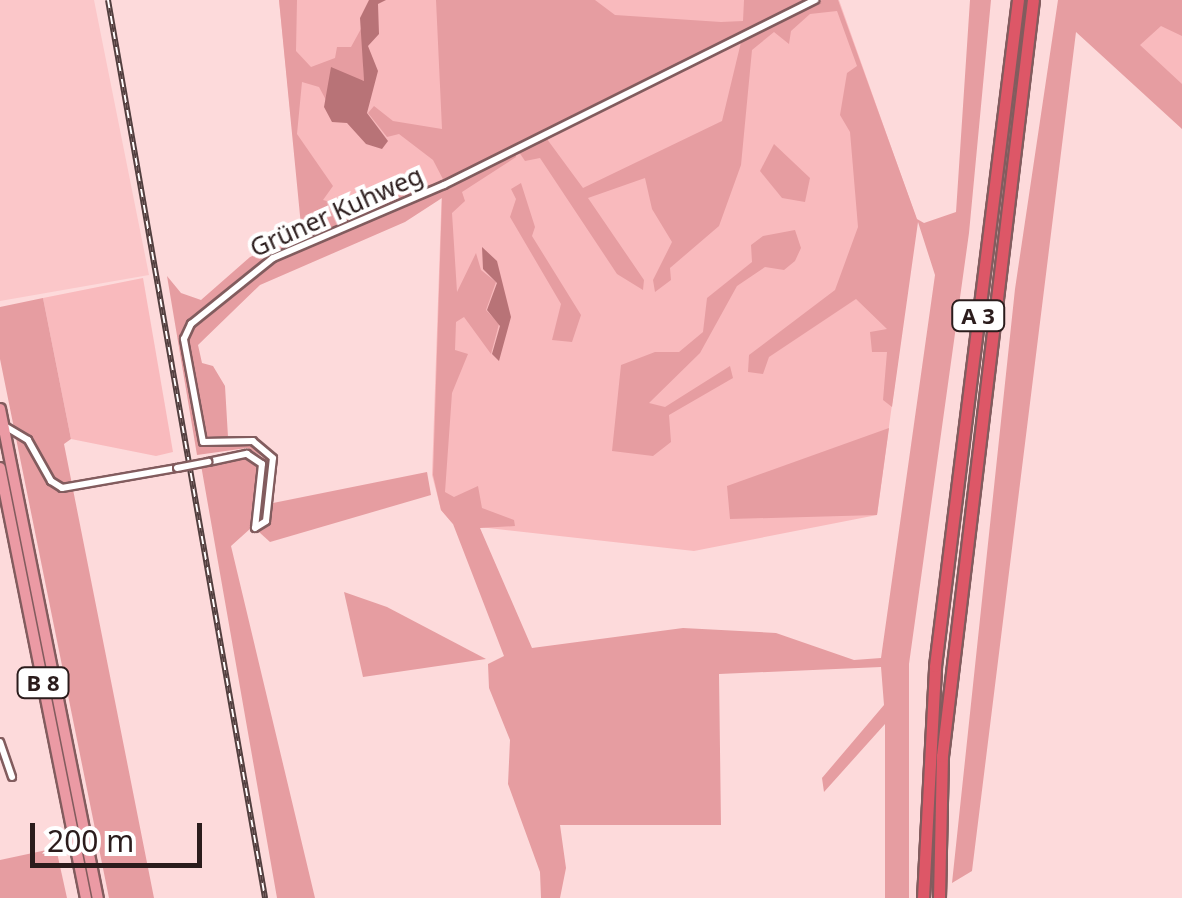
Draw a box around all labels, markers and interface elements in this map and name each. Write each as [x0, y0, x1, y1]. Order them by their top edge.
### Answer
street label: Grüner Kuhweg [245, 160, 427, 262]
road number: A 3 [950, 299, 1006, 333]
road number: B 8 [15, 666, 70, 700]
scale bar [35, 803, 208, 865]
text: 200 m [47, 820, 134, 861]

